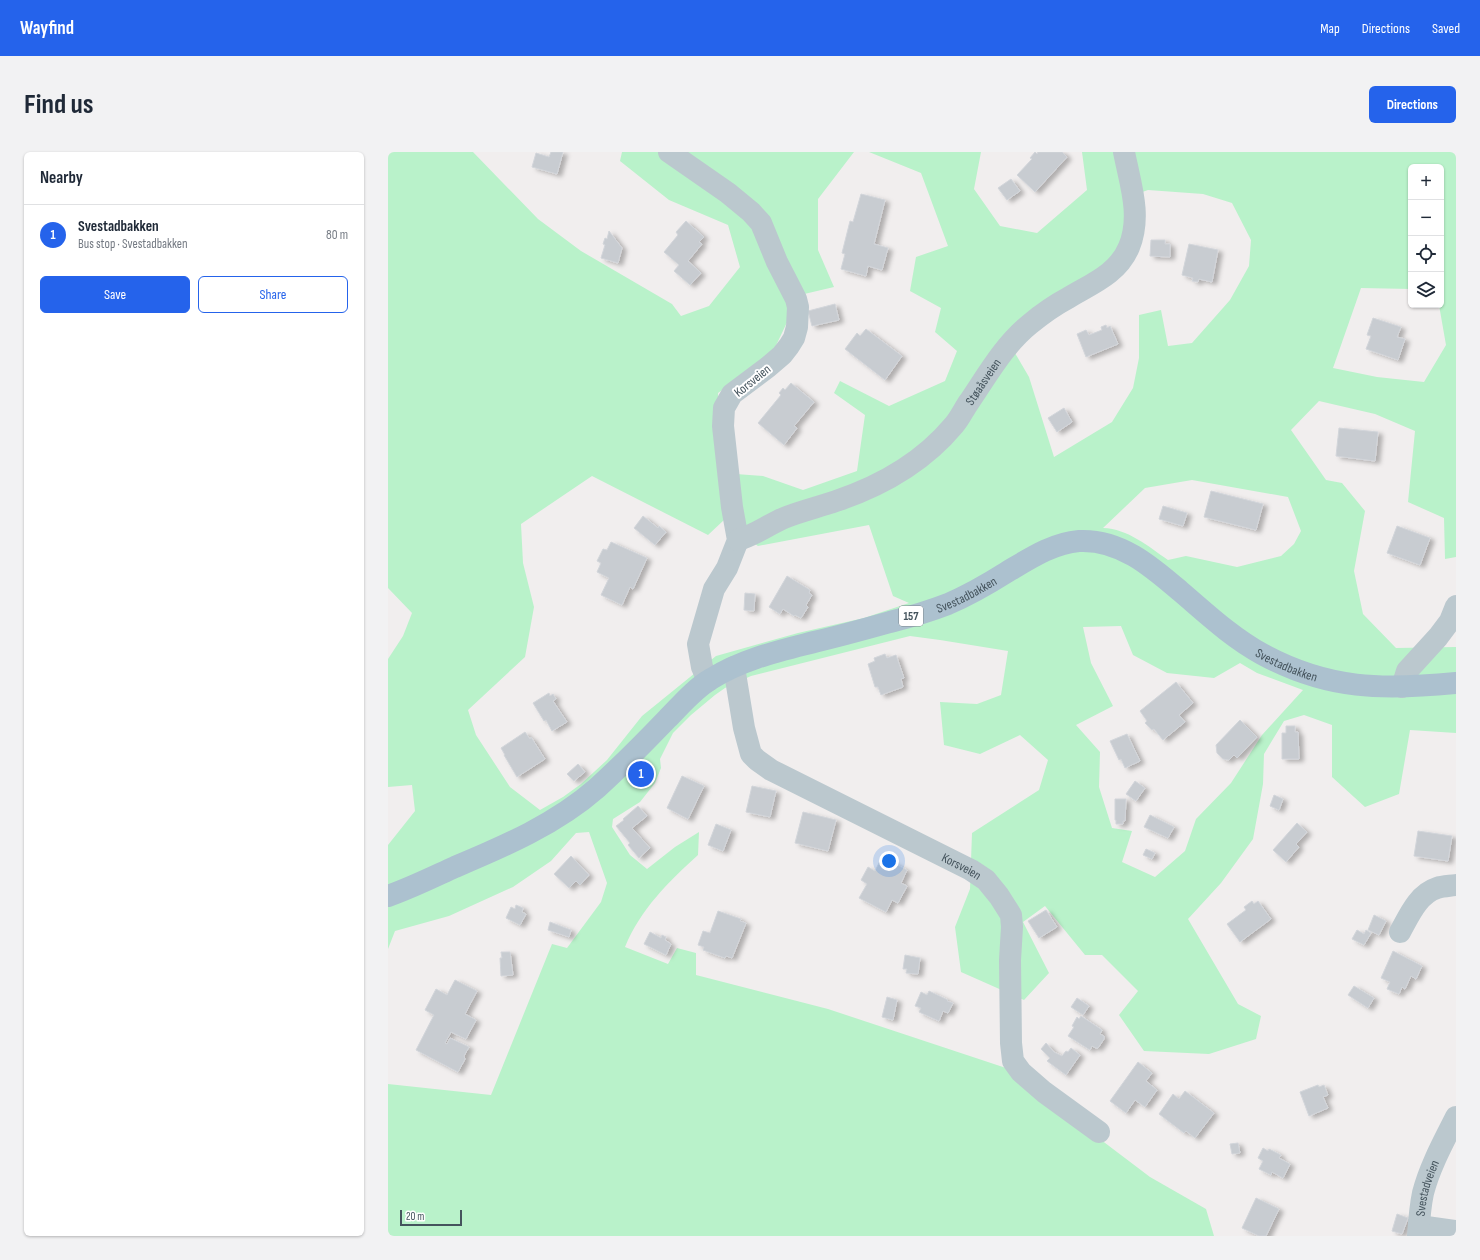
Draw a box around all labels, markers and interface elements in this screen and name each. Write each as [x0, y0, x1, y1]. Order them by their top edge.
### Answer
text: Wayfind [20, 17, 74, 40]
text: Map [1320, 20, 1340, 37]
text: Directions [1362, 20, 1410, 37]
text: Saved [1432, 20, 1460, 37]
button: Directions [1369, 86, 1456, 123]
text: Find us [24, 88, 93, 121]
map controls [1408, 164, 1444, 308]
button: + [1408, 164, 1444, 200]
text: Nearby [40, 168, 83, 188]
button: − [1408, 200, 1444, 236]
text: Svestadbakken [78, 217, 159, 236]
text: 1 [50, 227, 56, 243]
text: 80 m [326, 227, 348, 243]
text: Bus stop · Svestadbakken [78, 236, 188, 252]
button: locate [1408, 236, 1444, 272]
button: layers [1408, 272, 1444, 308]
button: Save [40, 276, 190, 313]
button: Share [198, 276, 348, 313]
street label: Støaåsveien [962, 355, 1005, 409]
street label: Korsveien [731, 361, 774, 400]
street label: Svestadbakken [934, 573, 1000, 617]
road number: 157 [899, 606, 923, 626]
street label: Svestadbakken [1252, 645, 1319, 686]
pin: 1 [628, 759, 654, 789]
street label: Korsveien [939, 850, 984, 884]
your location [879, 851, 899, 871]
street label: Svestadveien [1413, 1158, 1443, 1217]
scale bar [400, 1208, 462, 1227]
text: 20 m [406, 1210, 424, 1223]

